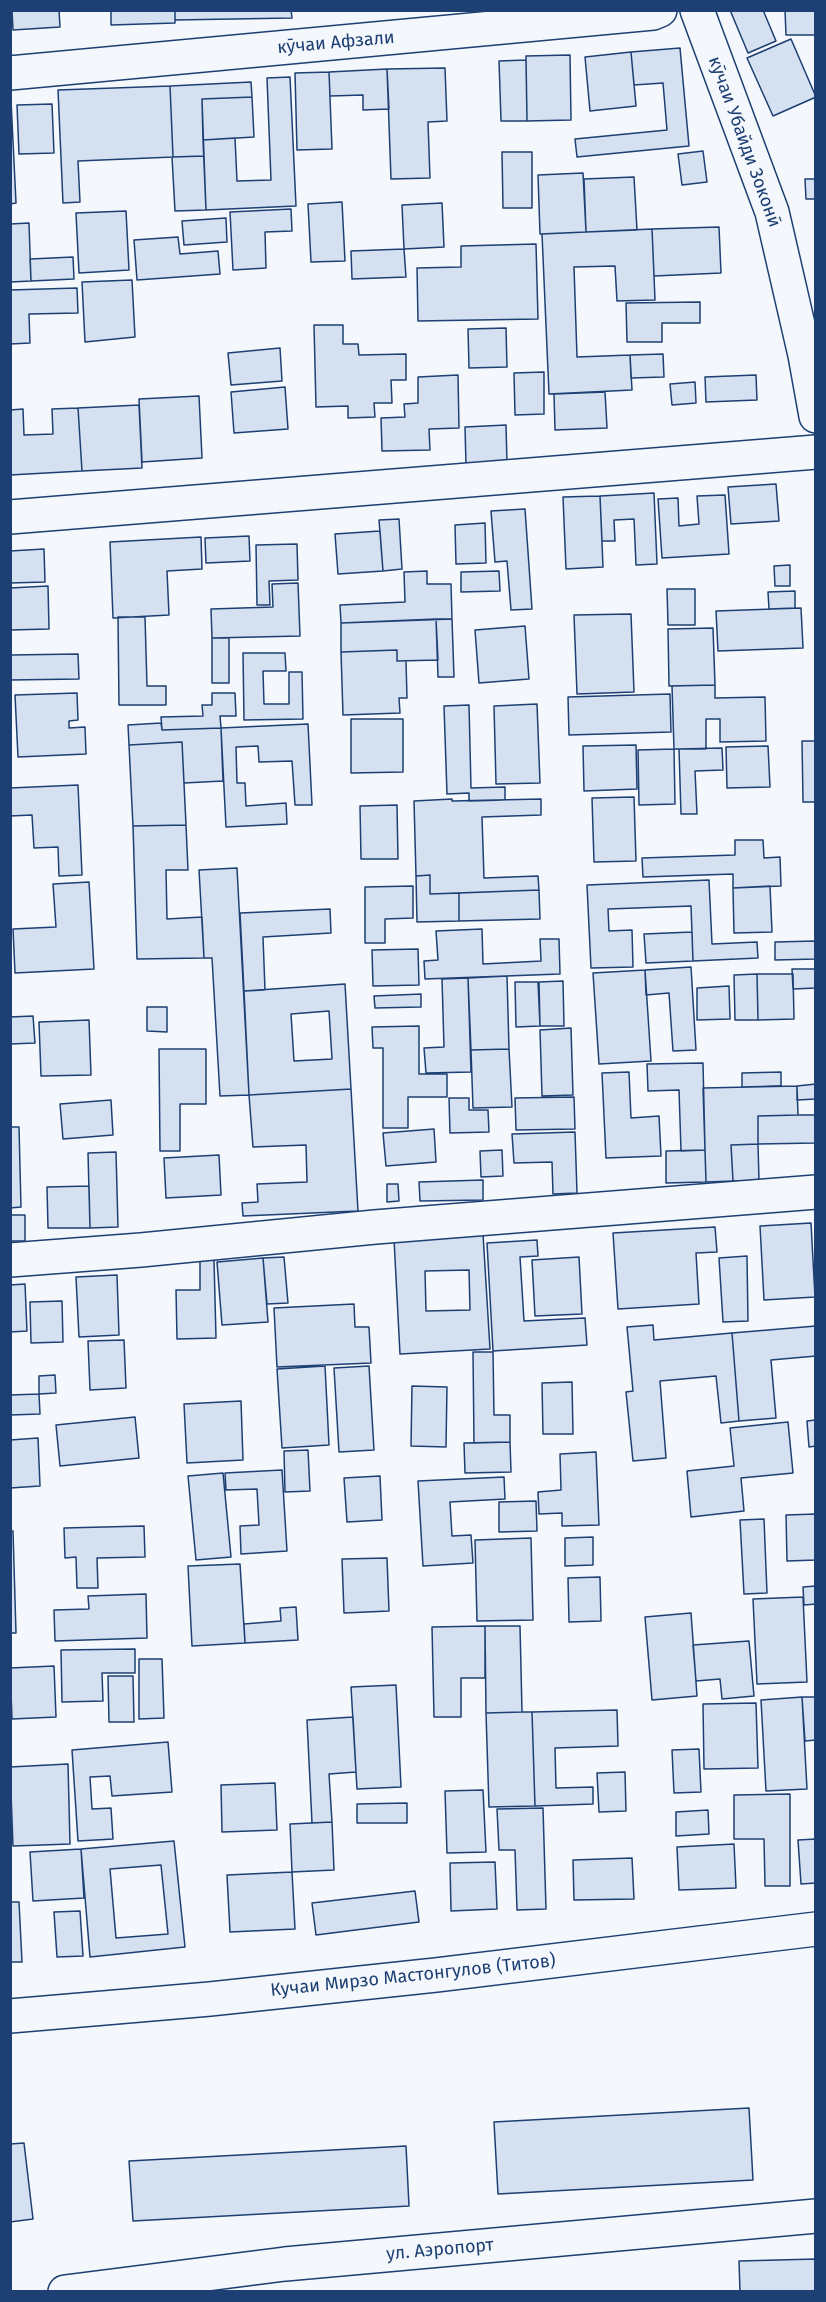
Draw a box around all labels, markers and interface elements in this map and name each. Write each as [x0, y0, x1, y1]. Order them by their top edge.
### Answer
street label: кӯчаи Афзали [276, 27, 396, 59]
street label: кӯчаи Убайди Зоконӣ [703, 54, 785, 230]
street label: Кучаи Мирзо Мастонгулов (Титов) [269, 1950, 557, 2002]
street label: ул. Аэропорт [385, 2235, 495, 2265]

